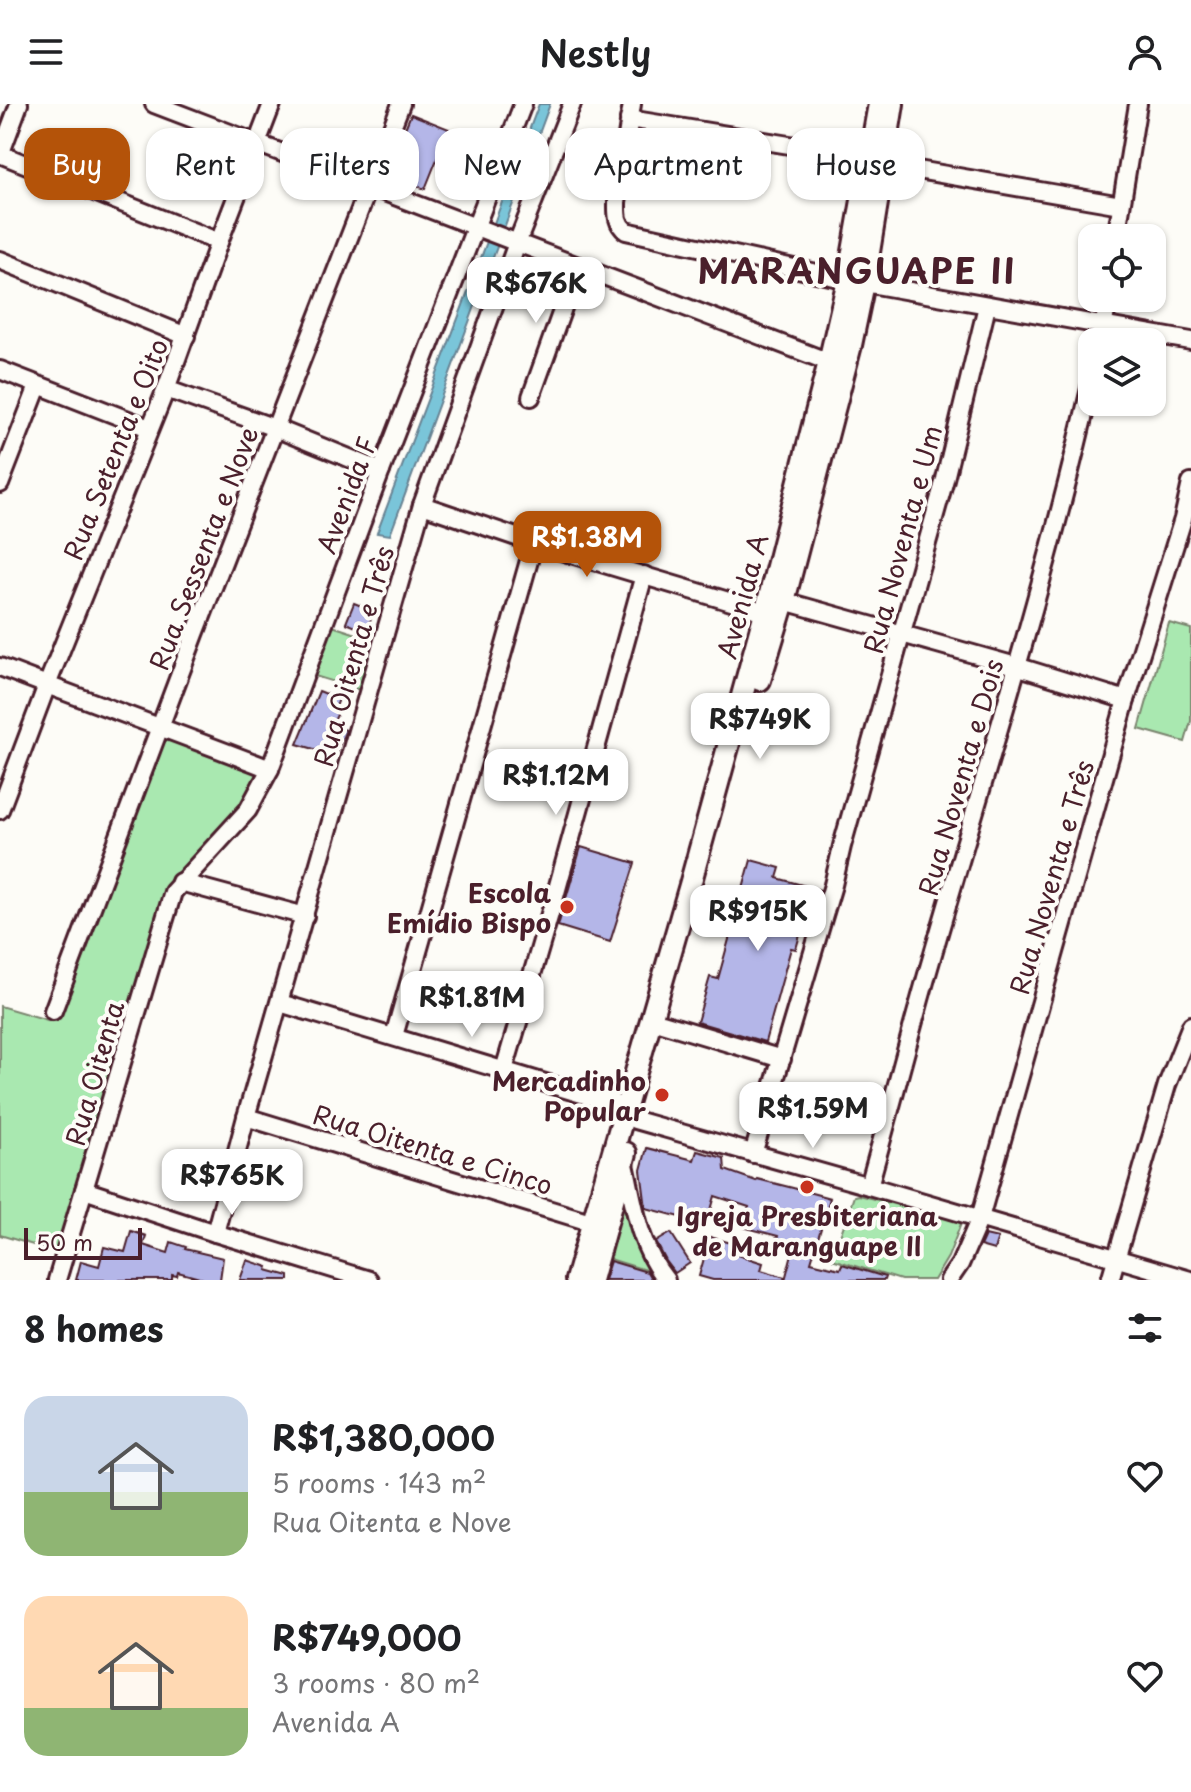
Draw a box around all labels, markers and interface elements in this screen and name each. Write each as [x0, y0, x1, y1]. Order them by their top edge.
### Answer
text: Nestly [540, 25, 651, 79]
icon: menu [24, 30, 68, 74]
icon: person [1123, 30, 1167, 74]
chip: Buy [24, 128, 130, 200]
chip: Rent [146, 128, 264, 200]
chip: Filters [280, 128, 419, 200]
chip: New [435, 128, 549, 200]
chip: Apartment [565, 128, 771, 200]
chip: House [787, 128, 925, 200]
map controls [1078, 224, 1166, 416]
button: locate [1078, 224, 1166, 312]
district label: MARANGUAPE II [697, 244, 1017, 296]
pin: R$676K [471, 257, 601, 325]
text: R$676K [485, 263, 587, 302]
button: layers [1078, 328, 1166, 416]
street label: Rua Setenta e Oito [53, 332, 177, 566]
street label: Rua Sessenta e Nove [139, 421, 267, 675]
street label: Rua Noventa e Um [853, 421, 951, 657]
street label: Avenida F [306, 431, 386, 559]
pin: R$1.38M [513, 511, 661, 579]
text: R$1.38M [531, 517, 643, 556]
street label: Avenida A [707, 529, 777, 663]
street label: Rua Oitenta e Três [303, 541, 403, 771]
street label: Rua Noventa e Dois [908, 654, 1012, 900]
pin: R$749K [695, 693, 825, 761]
text: R$749K [709, 699, 811, 738]
pin: R$1.12M [482, 749, 630, 817]
text: R$1.12M [502, 755, 610, 794]
street label: Rua Noventa e Três [999, 755, 1103, 999]
place label: Escola Emídio Bispo [387, 873, 551, 942]
pin: R$915K [693, 885, 823, 953]
text: R$915K [708, 891, 808, 930]
marker: Escola Emídio Bispo [558, 898, 576, 916]
pin: R$1.81M [398, 971, 546, 1039]
text: R$1.81M [419, 977, 525, 1016]
street label: Rua Oitenta [55, 995, 133, 1150]
place label: Mercadinho Popular [492, 1061, 647, 1130]
pin: R$1.59M [739, 1082, 887, 1150]
marker: Mercadinho Popular [653, 1086, 671, 1104]
text: R$1.59M [757, 1088, 869, 1127]
street label: Rua Oitenta e Cinco [308, 1094, 558, 1204]
pin: R$765K [167, 1149, 297, 1217]
text: R$765K [180, 1155, 284, 1194]
marker: Igreja Presbiteriana de Maranguape II [798, 1178, 816, 1196]
place label: Igreja Presbiteriana de Maranguape II [676, 1196, 938, 1265]
scale bar [24, 1224, 142, 1260]
text: 50 m [36, 1225, 93, 1258]
text: 8 homes [24, 1302, 164, 1354]
icon: filters [1123, 1306, 1167, 1350]
text: R$1,380,000 [272, 1411, 495, 1463]
icon: home [88, 1428, 184, 1524]
icon: heart [1123, 1454, 1167, 1498]
text: 5 rooms · 143 m² [272, 1463, 487, 1502]
text: Rua Oitenta e Nove [272, 1502, 511, 1541]
text: R$749,000 [272, 1611, 462, 1663]
icon: home [88, 1628, 184, 1724]
icon: heart [1123, 1654, 1167, 1698]
text: 3 rooms · 80 m² [272, 1663, 480, 1702]
text: Avenida A [272, 1702, 400, 1741]

